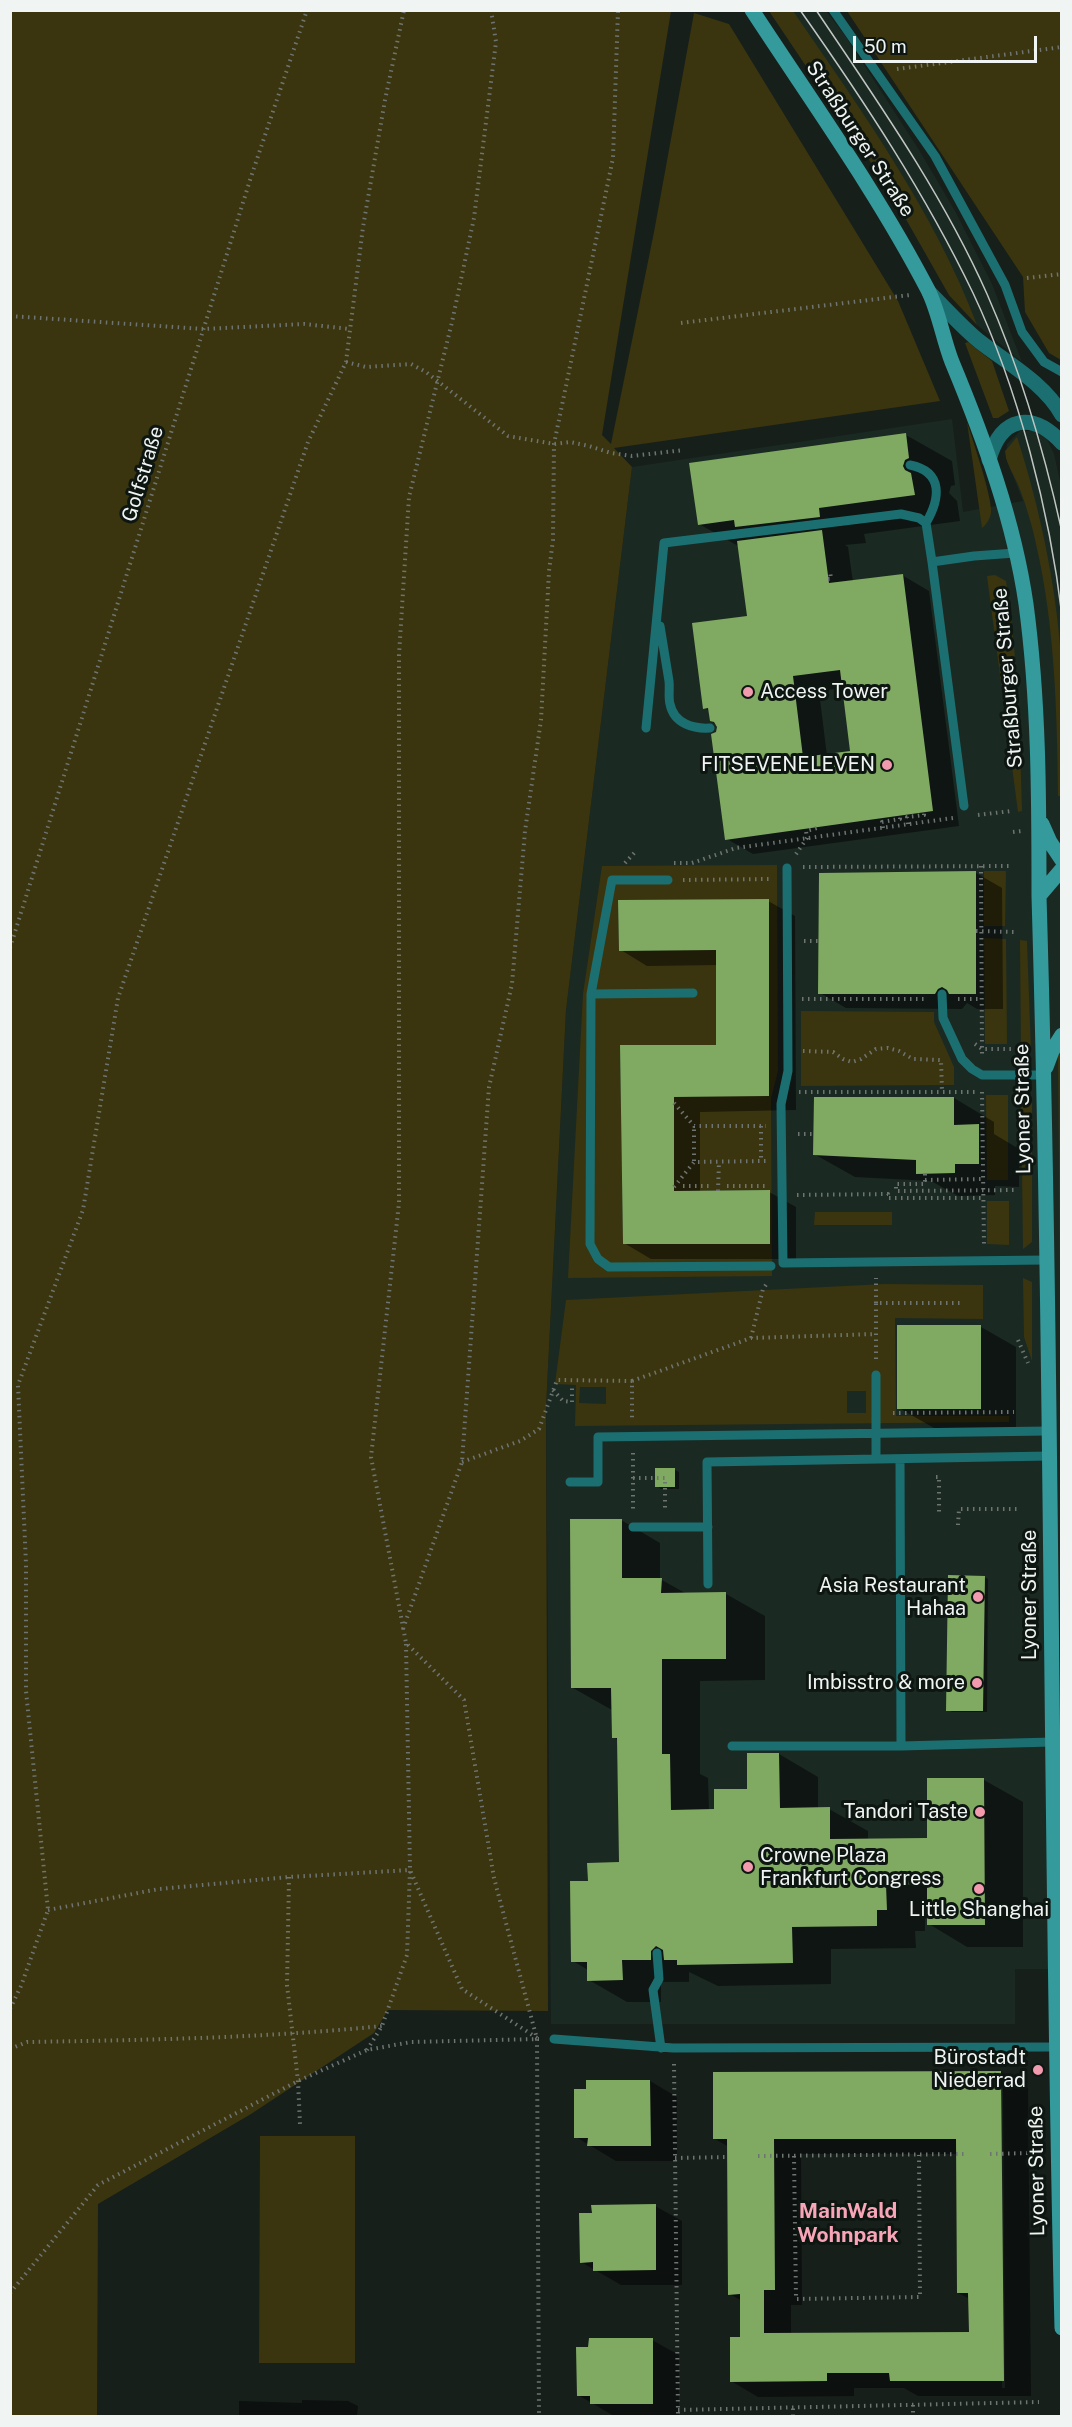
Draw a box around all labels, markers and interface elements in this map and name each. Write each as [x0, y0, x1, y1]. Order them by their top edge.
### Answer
scale bar [856, 24, 1040, 62]
text: 50 m [864, 36, 907, 57]
street label: Straßburger Straße [801, 57, 919, 221]
street label: Golfstraße [117, 423, 169, 525]
street label: Straßburger Straße [988, 587, 1028, 769]
place label: Access Tower [760, 680, 888, 704]
marker: Access Tower [741, 685, 755, 699]
place label: FITSEVENELEVEN [701, 753, 875, 777]
marker: FITSEVENELEVEN [880, 758, 894, 772]
street label: Lyoner Straße [1010, 1044, 1036, 1174]
street label: Lyoner Straße [1018, 1530, 1042, 1660]
place label: Asia Restaurant Hahaa [819, 1574, 966, 1621]
marker: Asia Restaurant Hahaa [971, 1590, 985, 1604]
place label: Imbisstro & more [807, 1671, 965, 1695]
marker: Imbisstro & more [970, 1676, 984, 1690]
place label: Tandori Taste [843, 1800, 968, 1824]
marker: Tandori Taste [973, 1805, 987, 1819]
place label: Crowne Plaza Frankfurt Congress [760, 1844, 941, 1891]
marker: Crowne Plaza Frankfurt Congress [741, 1860, 755, 1874]
marker: Little Shanghai [972, 1882, 986, 1896]
place label: Little Shanghai [909, 1898, 1049, 1922]
place label: Bürostadt Niederrad [933, 2046, 1026, 2093]
marker: Bürostadt Niederrad [1031, 2063, 1045, 2077]
street label: Lyoner Straße [1024, 2106, 1050, 2236]
district label: MainWald Wohnpark [797, 2199, 899, 2249]

